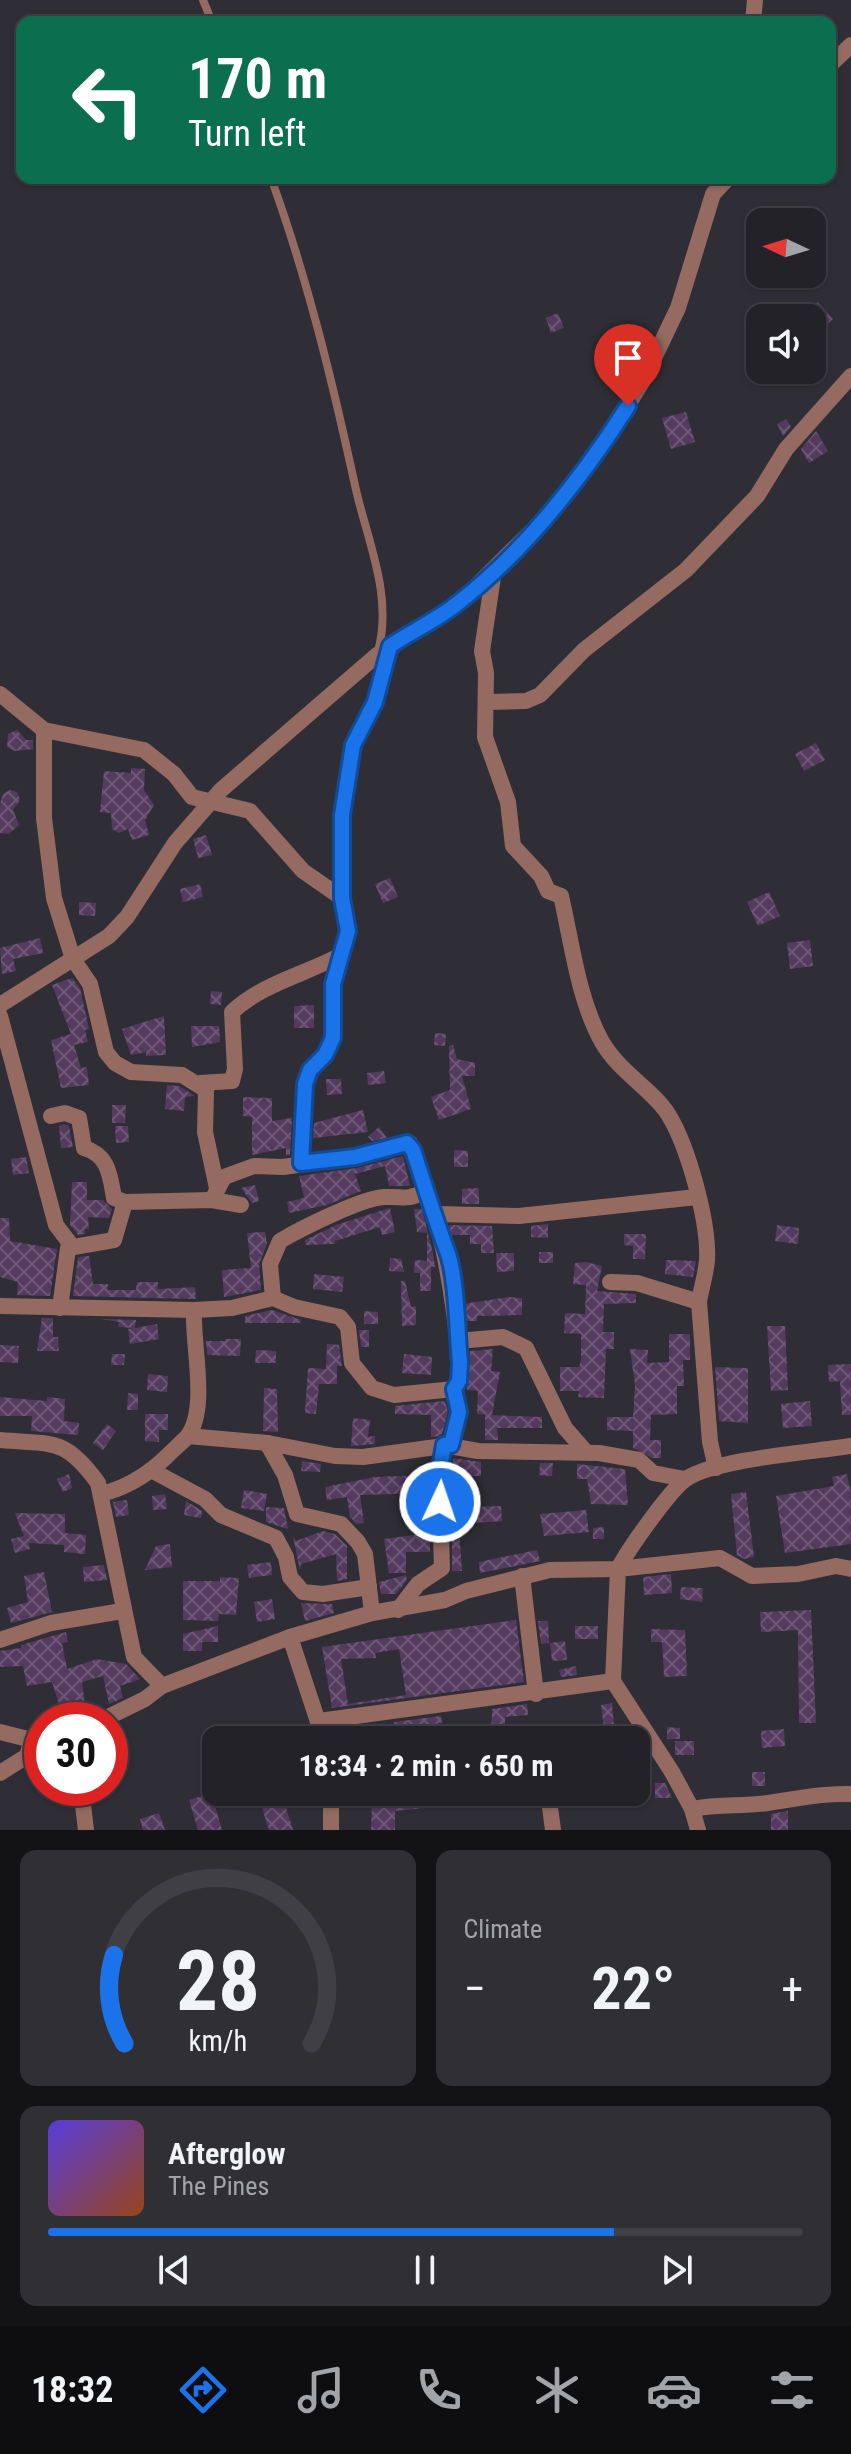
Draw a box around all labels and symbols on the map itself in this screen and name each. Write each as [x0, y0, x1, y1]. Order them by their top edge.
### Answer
north arrow [746, 208, 826, 288]
pin [594, 324, 662, 406]
position arrow [398, 1460, 482, 1544]
speed limit sign: 30 [24, 1702, 128, 1806]

